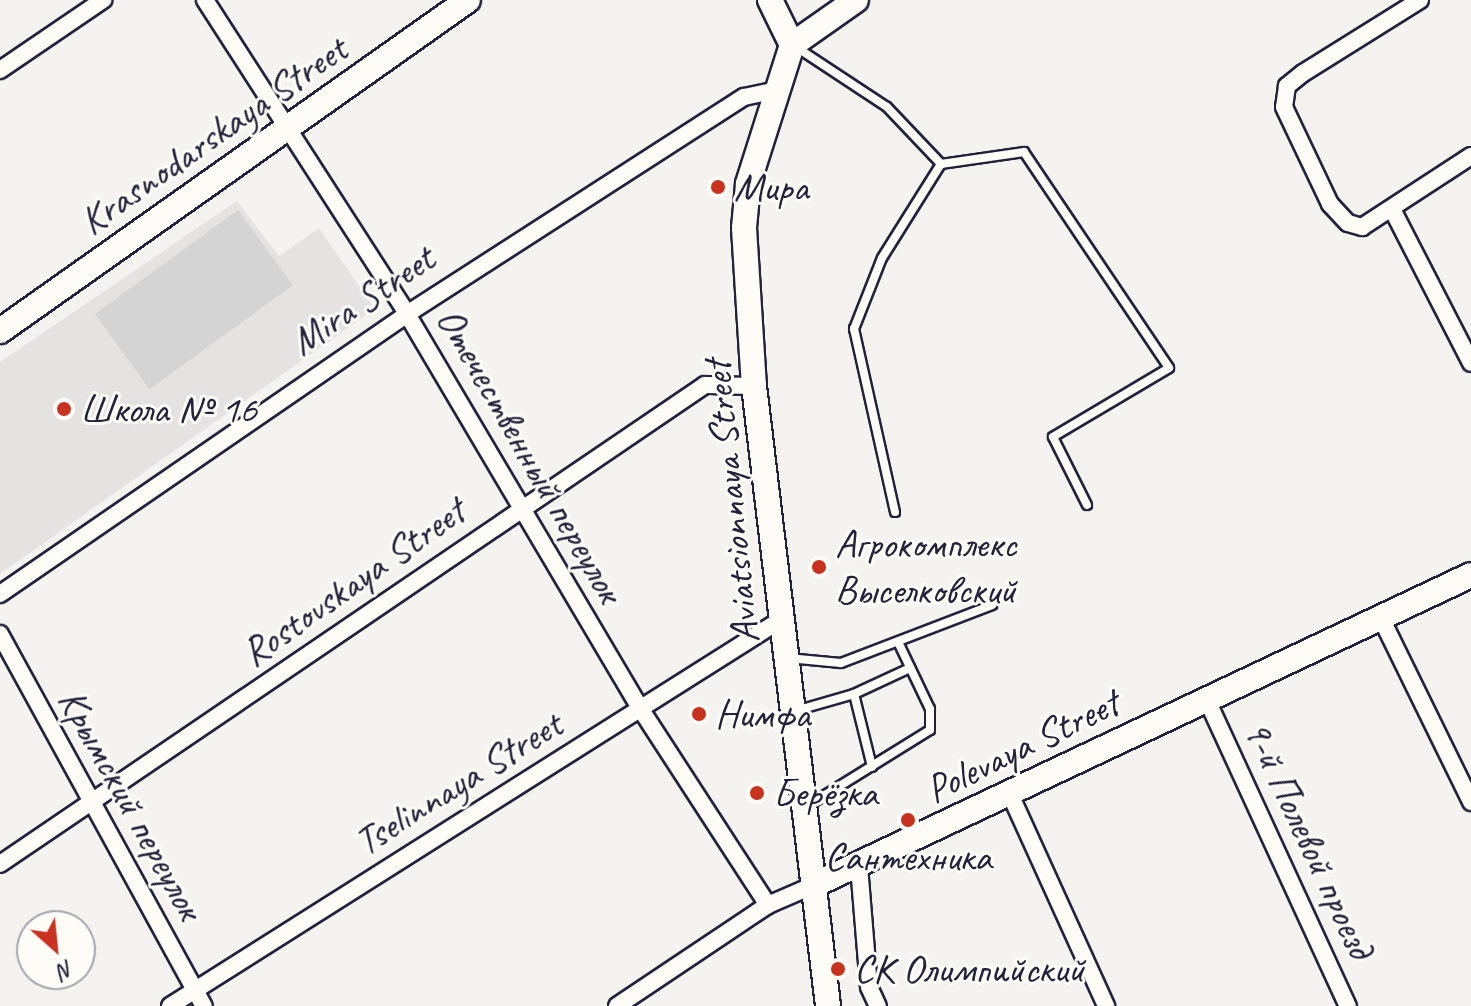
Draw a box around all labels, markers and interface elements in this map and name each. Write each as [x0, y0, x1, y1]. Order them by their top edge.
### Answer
street label: Krasnodarskaya Street [70, 25, 356, 245]
place label: Мира [734, 163, 808, 211]
marker: Мира [709, 178, 727, 196]
street label: Mira Street [281, 234, 443, 366]
street label: Отечественный переулок [426, 299, 634, 611]
street label: Aviatsionnaya Street [692, 358, 770, 646]
place label: Школа № 16 [80, 385, 257, 433]
marker: Школа № 16 [55, 400, 73, 418]
street label: Rostovskaya Street [232, 487, 474, 677]
place label: Агрокомплекс Выселковский [835, 520, 1016, 614]
marker: Агрокомплекс Выселковский [810, 558, 828, 576]
street label: Polevaya Street [918, 679, 1126, 813]
street label: Крымский переулок [48, 680, 214, 928]
place label: Нимфа [715, 690, 810, 738]
street label: Tselinnaya Street [345, 700, 571, 866]
marker: Нимфа [690, 705, 708, 723]
street label: 9-й Полевой проезд [1233, 712, 1385, 966]
place label: Берёзка [773, 769, 877, 817]
marker: Берёзка [748, 784, 766, 802]
marker: Сантехника [899, 811, 917, 829]
place label: Сантехника [824, 833, 992, 881]
north arrow [16, 910, 96, 990]
place label: СК Олимпийский [854, 945, 1084, 993]
text: N [54, 954, 78, 985]
marker: СК Олимпийский [829, 960, 847, 978]

